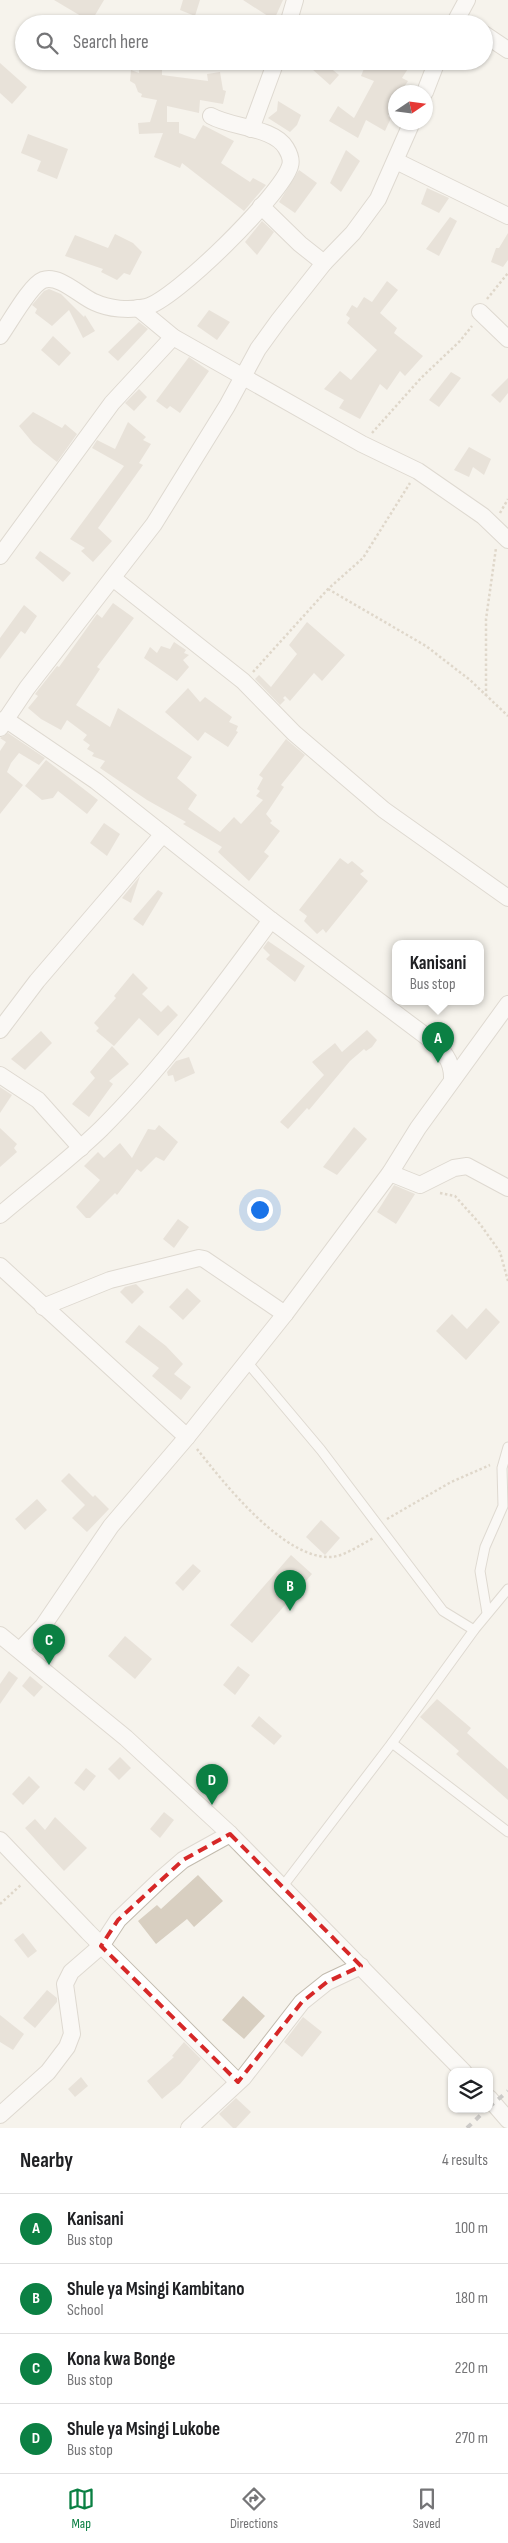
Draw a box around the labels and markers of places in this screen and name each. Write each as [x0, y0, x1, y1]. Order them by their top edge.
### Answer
pin: A [422, 1022, 454, 1063]
pin: B [274, 1570, 306, 1611]
pin: C [33, 1624, 65, 1665]
pin: D [196, 1764, 228, 1805]

